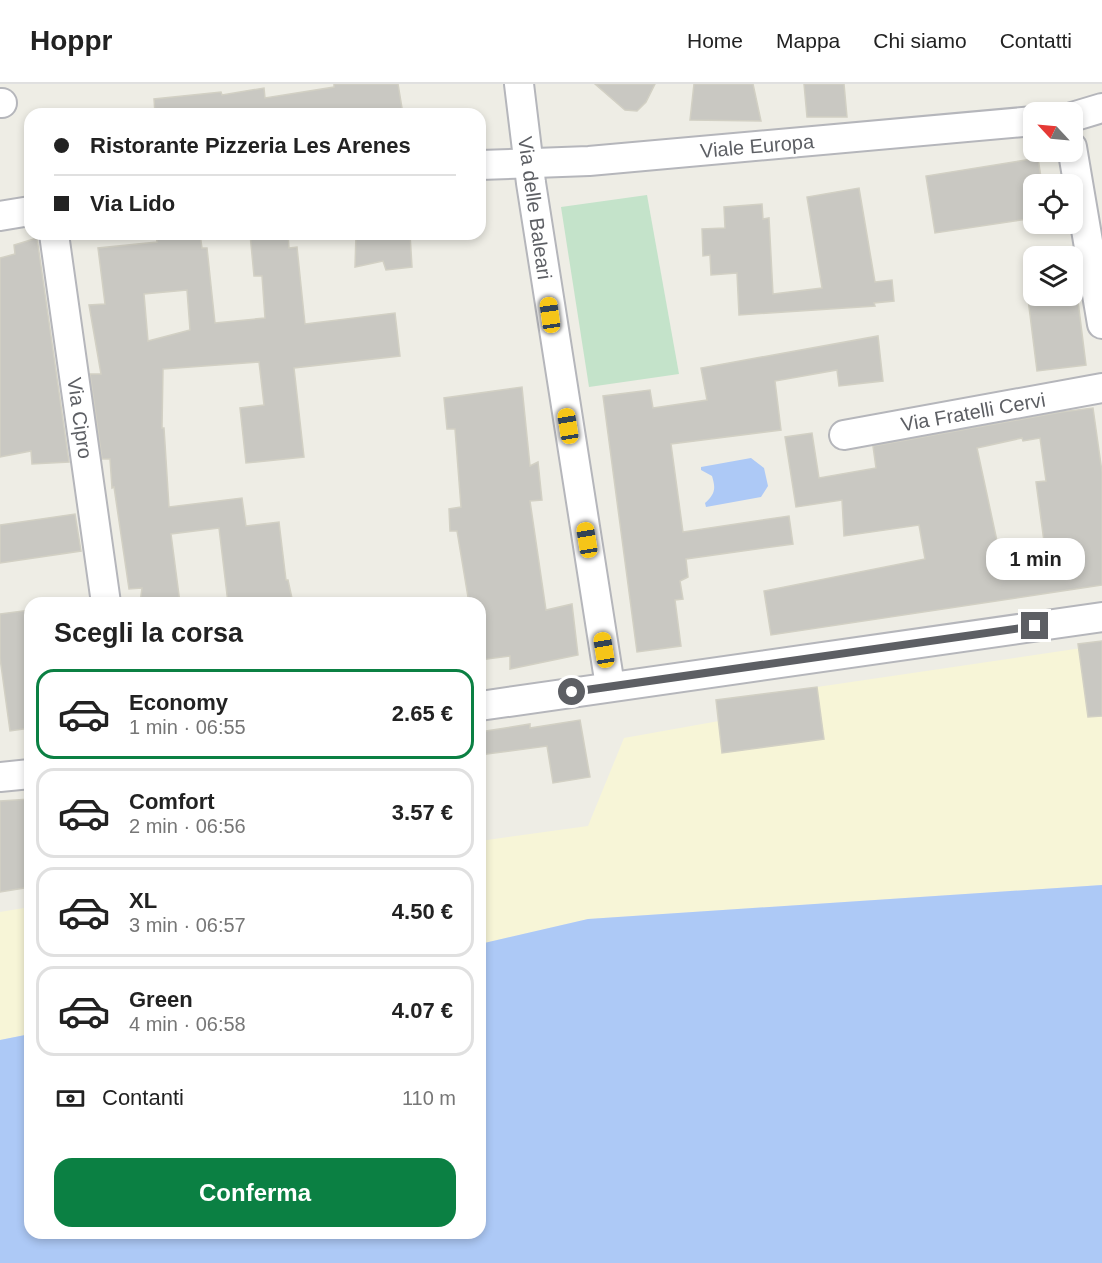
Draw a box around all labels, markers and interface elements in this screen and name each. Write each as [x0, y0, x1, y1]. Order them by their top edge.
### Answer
text: Hoppr [30, 25, 112, 56]
text: Home [687, 29, 743, 52]
text: Mappa [776, 29, 840, 52]
text: Chi siamo [873, 29, 967, 52]
text: Contatti [1000, 29, 1072, 52]
north arrow [1023, 102, 1083, 162]
map controls [1023, 102, 1083, 306]
street label: Viale Europa [699, 130, 816, 162]
text: Ristorante Pizzeria Les Arenes [90, 133, 411, 158]
street label: Via delle Baleari [514, 135, 556, 281]
button: locate [1023, 174, 1083, 234]
text: Via Lido [90, 191, 175, 216]
button: layers [1023, 246, 1083, 306]
car [539, 296, 561, 334]
street label: Via Cipro [63, 376, 97, 460]
street label: Via Fratelli Cervi [899, 388, 1047, 436]
car [556, 407, 580, 445]
car [575, 521, 599, 559]
callout: 1 min [986, 539, 1084, 581]
text: 1 min [1009, 548, 1062, 570]
route end [1021, 612, 1048, 639]
text: Scegli la corsa [54, 618, 243, 648]
car [592, 631, 616, 669]
route start [558, 678, 585, 705]
icon: car [57, 687, 111, 741]
text: Economy [129, 690, 228, 715]
text: 2.65 € [392, 701, 453, 726]
text: 1 min · 06:55 [129, 716, 246, 738]
icon: car [57, 786, 111, 840]
text: Comfort [129, 789, 215, 814]
text: 3.57 € [392, 800, 453, 825]
text: 2 min · 06:56 [129, 815, 246, 837]
icon: car [57, 885, 111, 939]
text: XL [129, 888, 157, 913]
text: 4.50 € [392, 899, 453, 924]
text: 3 min · 06:57 [129, 914, 246, 936]
icon: car [57, 984, 111, 1038]
text: Green [129, 987, 193, 1012]
text: 4.07 € [392, 998, 453, 1023]
text: 4 min · 06:58 [129, 1013, 246, 1035]
icon: cash [54, 1082, 87, 1115]
text: Contanti [102, 1085, 184, 1110]
text: 110 m [402, 1087, 456, 1109]
button: Conferma [54, 1158, 456, 1227]

